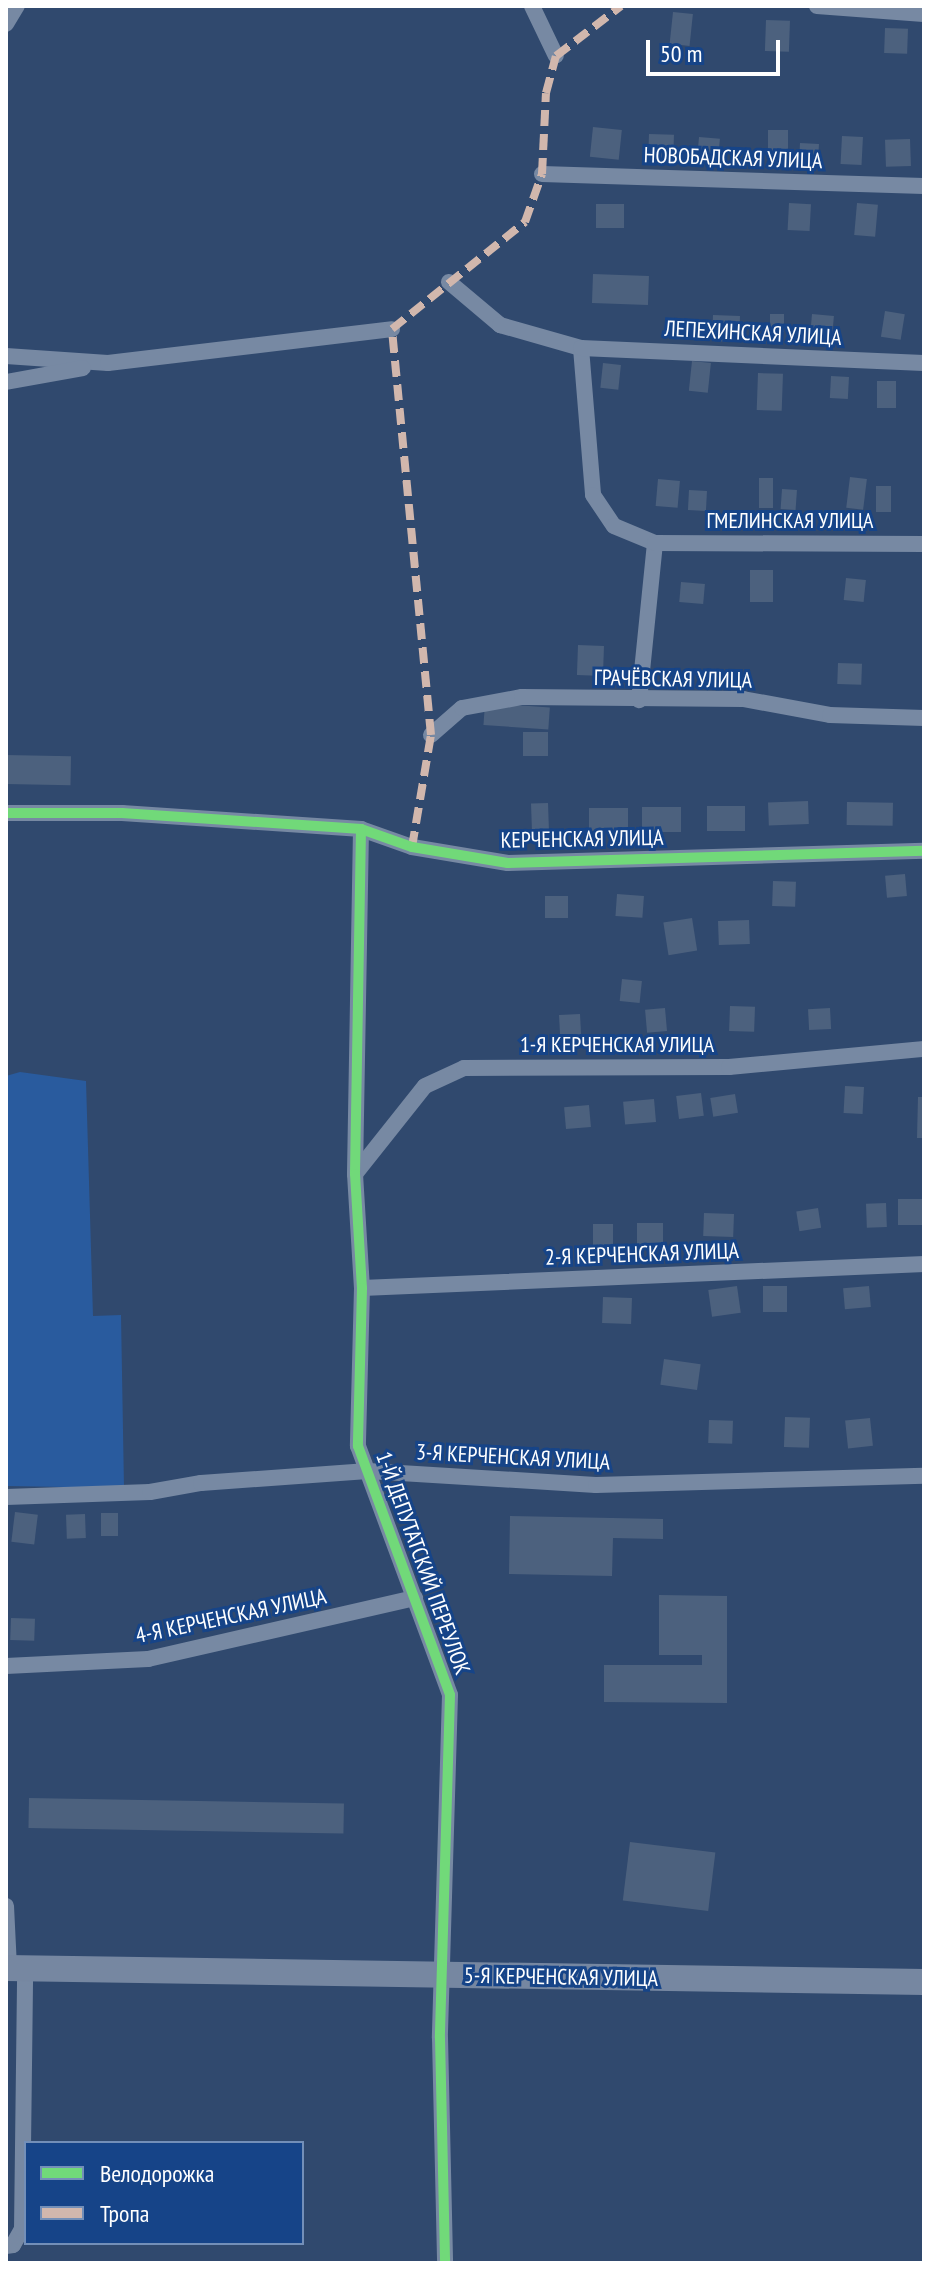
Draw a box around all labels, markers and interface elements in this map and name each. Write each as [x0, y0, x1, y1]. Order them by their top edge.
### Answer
scale bar [650, 24, 784, 74]
text: 50 m [660, 38, 702, 69]
street label: НОВОБАДСКАЯ УЛИЦА [643, 142, 823, 174]
street label: ЛЕПЕХИНСКАЯ УЛИЦА [664, 315, 842, 351]
street label: ГМЕЛИНСКАЯ УЛИЦА [706, 508, 874, 534]
street label: ГРАЧЁВСКАЯ УЛИЦА [593, 664, 753, 694]
street label: КЕРЧЕНСКАЯ УЛИЦА [500, 824, 664, 854]
street label: 1-Я КЕРЧЕНСКАЯ УЛИЦА [520, 1032, 714, 1058]
street label: 2-Я КЕРЧЕНСКАЯ УЛИЦА [544, 1237, 740, 1271]
street label: 3-Я КЕРЧЕНСКАЯ УЛИЦА [415, 1439, 611, 1475]
street label: 1-Й ДЕПУТАТСКИЙ ПЕРЕУЛОК [370, 1448, 476, 1678]
street label: 4-Я КЕРЧЕНСКАЯ УЛИЦА [133, 1583, 329, 1649]
street label: 5-Я КЕРЧЕНСКАЯ УЛИЦА [463, 1962, 659, 1992]
legend [24, 2141, 304, 2245]
text: Велодорожка [100, 2158, 214, 2189]
text: Тропа [100, 2198, 149, 2229]

